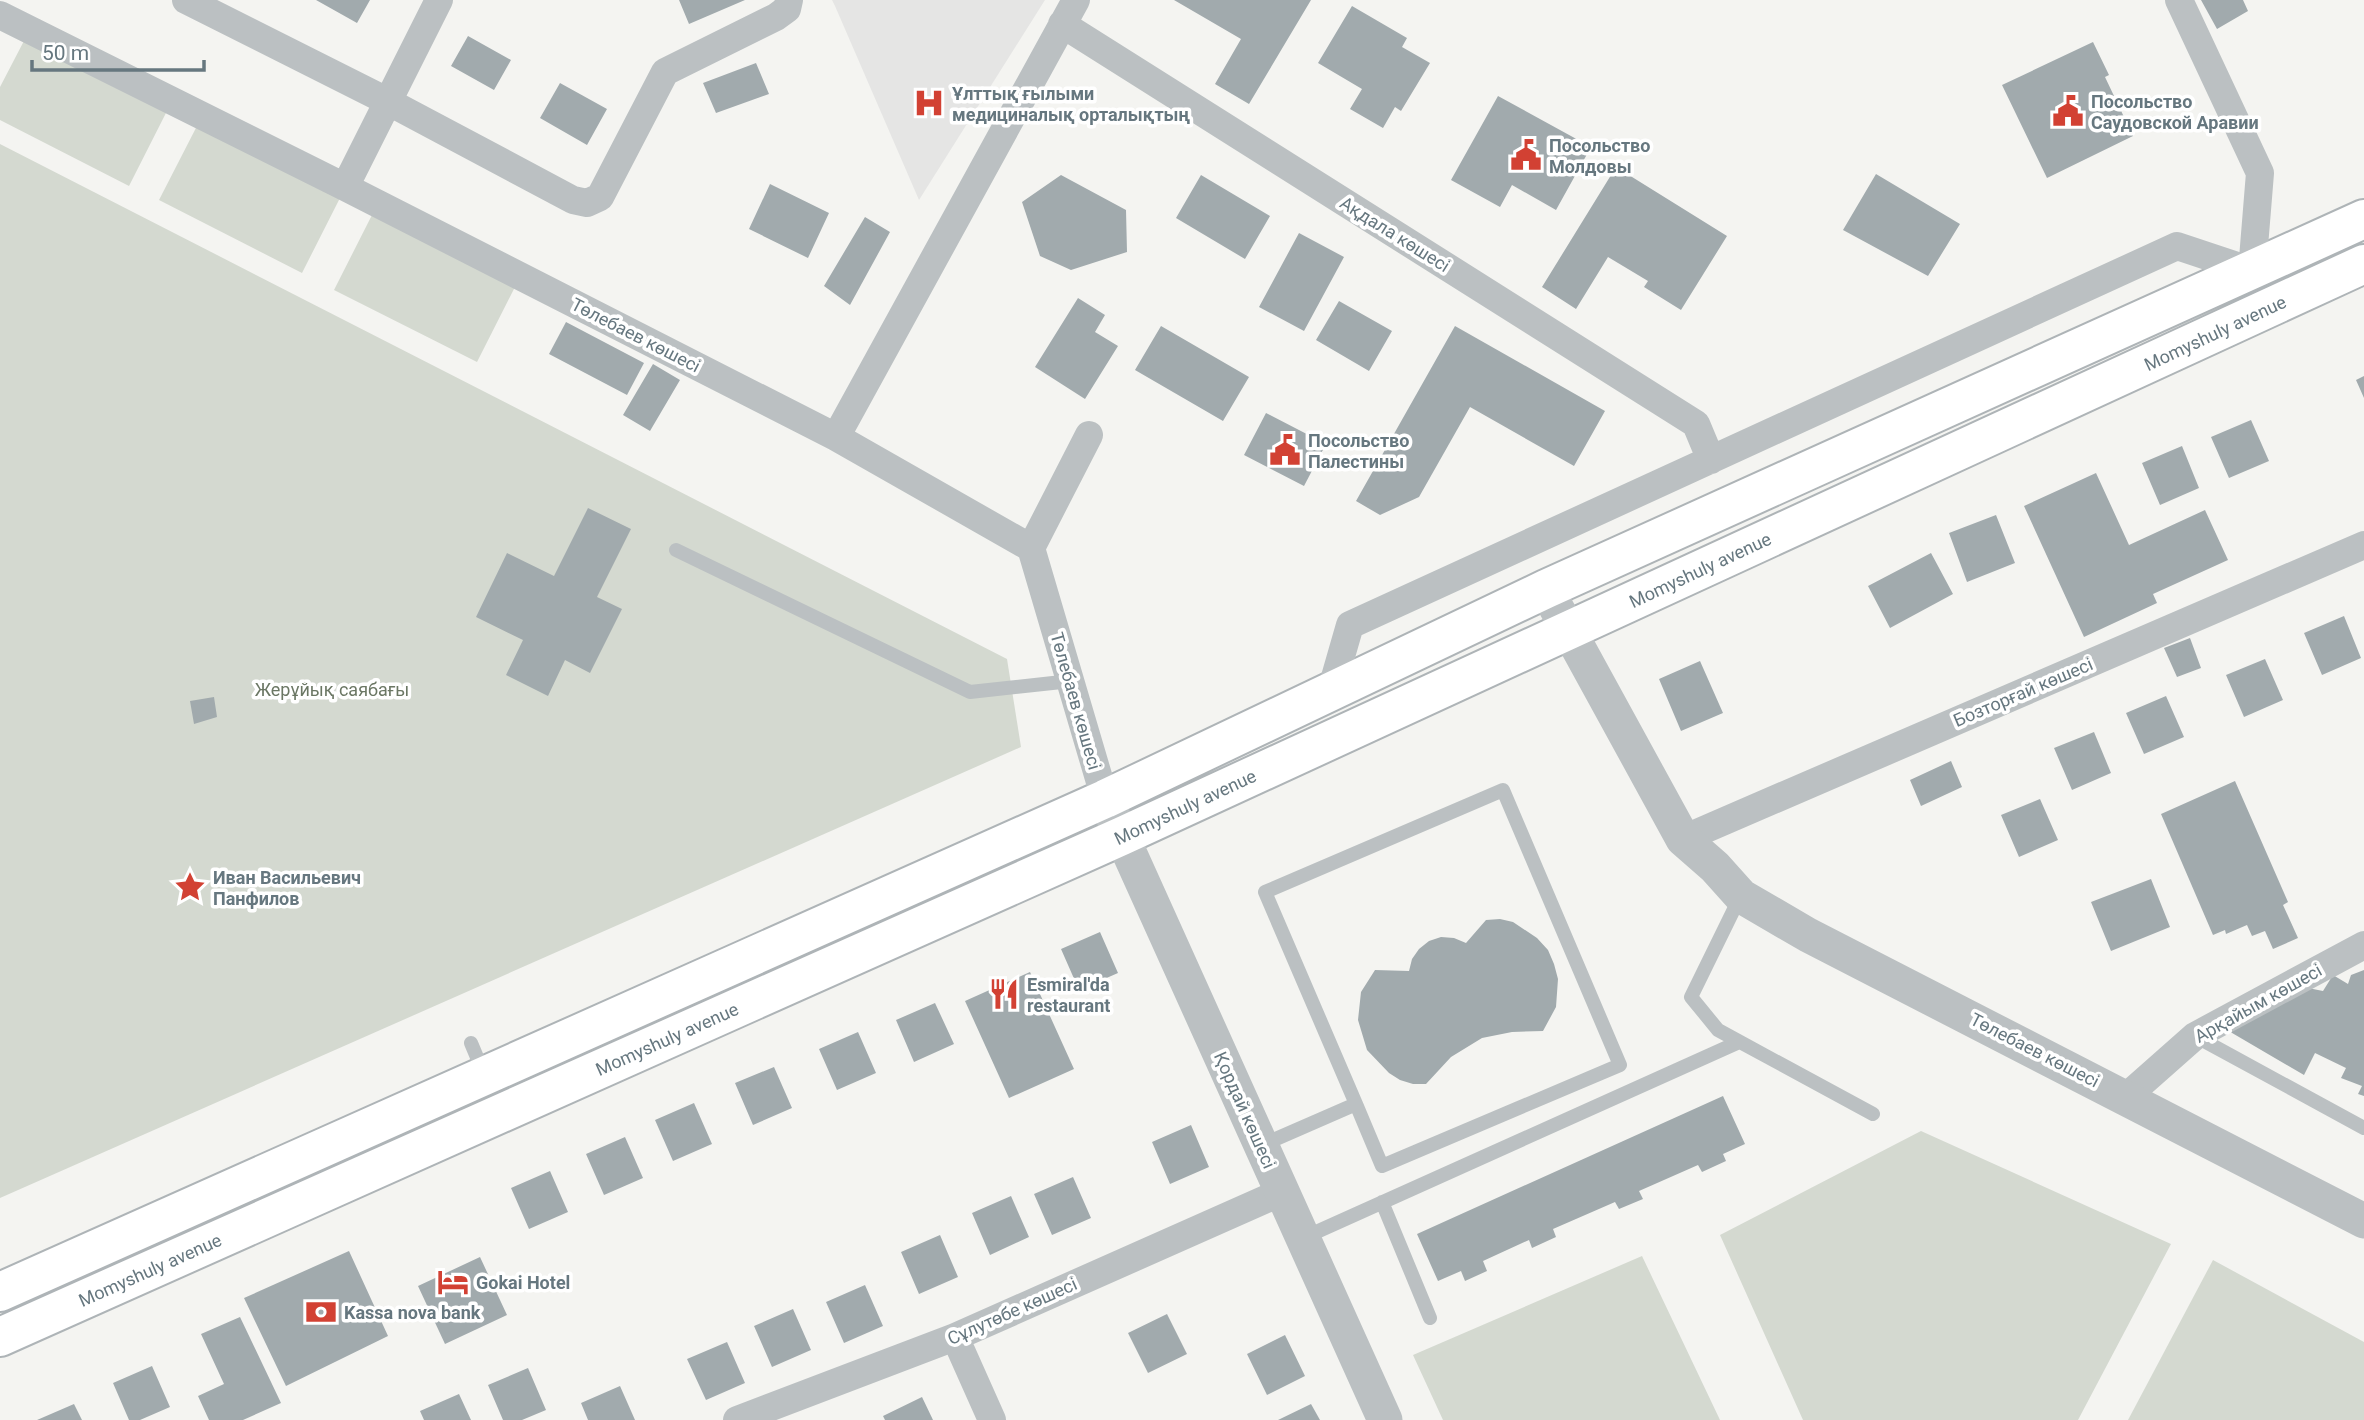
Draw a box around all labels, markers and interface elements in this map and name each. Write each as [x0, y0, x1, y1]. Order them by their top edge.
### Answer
scale bar [32, 28, 203, 72]
text: 50 m [42, 41, 89, 65]
place label: Ұлттық ғылыми медициналық орталықтың [952, 83, 1190, 125]
hospital icon: Ұлттық ғылыми медициналық орталықтың [912, 86, 946, 120]
place label: Посольство Саудовской Аравии [2091, 91, 2259, 133]
public building icon: Посольство Саудовской Аравии [2051, 94, 2085, 128]
place label: Посольство Молдовы [1549, 135, 1650, 177]
public building icon: Посольство Молдовы [1509, 138, 1543, 172]
street label: Ақдала көшесі [1336, 192, 1454, 276]
street label: Momyshuly avenue [2141, 291, 2289, 375]
street label: Төлебаев көшесі [568, 293, 704, 377]
place label: Посольство Палестины [1308, 430, 1409, 472]
public building icon: Посольство Палестины [1268, 433, 1302, 467]
street label: Momyshuly avenue [1626, 528, 1774, 612]
street label: Төлебаев көшесі [1046, 630, 1106, 772]
street label: Бозторғай көшесі [1950, 653, 2096, 731]
park label: Жерұйық саябағы [255, 679, 409, 700]
street label: Momyshuly avenue [1111, 765, 1259, 849]
place label: Иван Васильевич Панфилов [213, 867, 361, 909]
place icon: Иван Васильевич Панфилов [173, 870, 207, 904]
street label: Арқайым көшесі [2191, 959, 2325, 1047]
place label: Esmiral'da restaurant [1027, 974, 1110, 1016]
restaurant icon: Esmiral'da restaurant [987, 977, 1021, 1011]
street label: Momyshuly avenue [592, 998, 742, 1080]
street label: Төлебаев көшесі [1967, 1008, 2103, 1092]
street label: Қордай көшесі [1210, 1048, 1280, 1172]
street label: Momyshuly avenue [75, 1229, 225, 1311]
hotel icon: Gokai Hotel [436, 1265, 470, 1299]
place label: Gokai Hotel [476, 1272, 570, 1293]
street label: Сұлутөбе көшесі [944, 1273, 1080, 1349]
bank icon: Kassa nova bank [304, 1295, 338, 1329]
place label: Kassa nova bank [344, 1302, 481, 1323]

